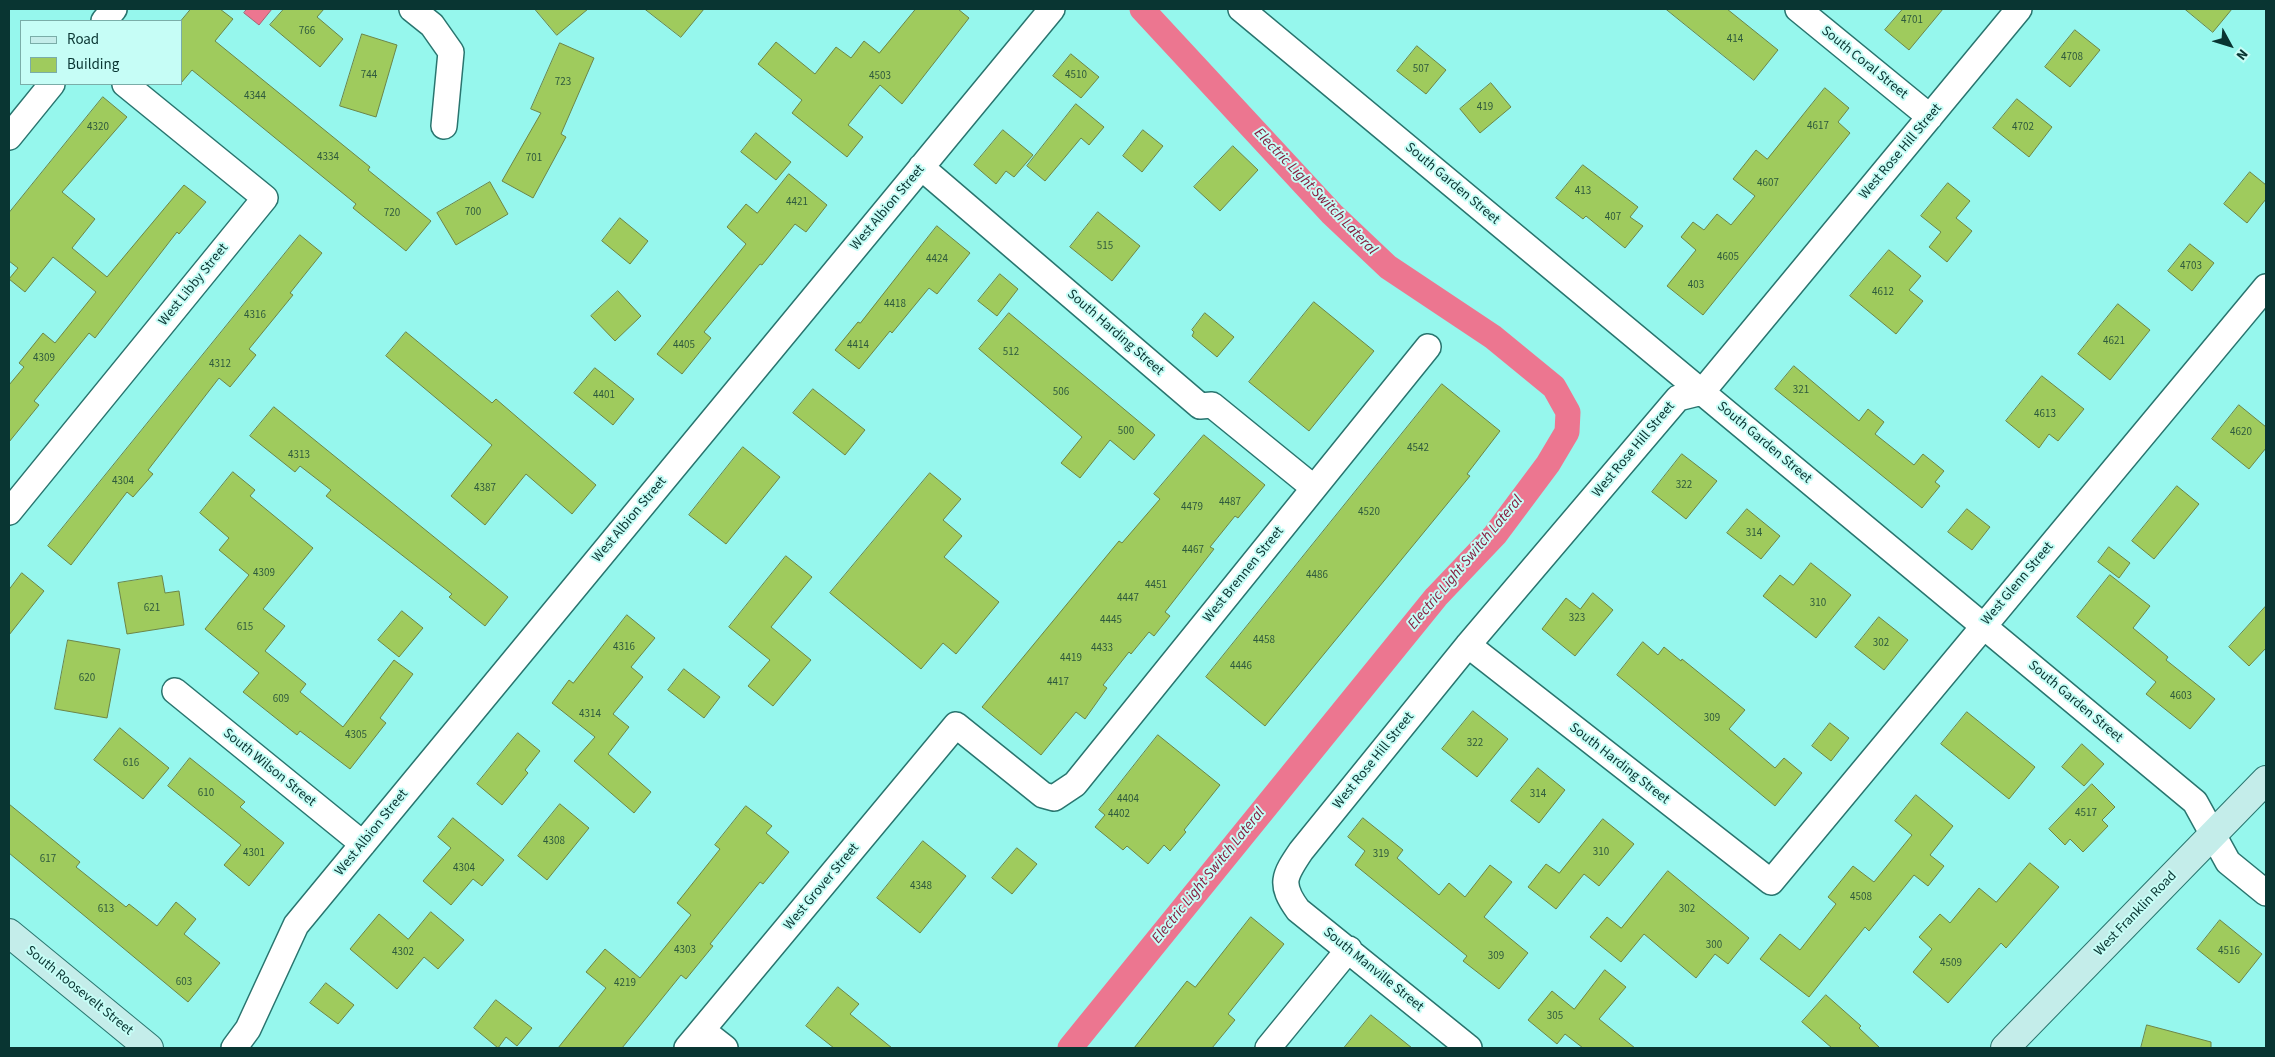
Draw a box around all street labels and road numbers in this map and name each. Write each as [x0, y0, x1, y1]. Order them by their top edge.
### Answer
street label: South Coral Street [1817, 23, 1911, 103]
street label: West Rose Hill Street [1856, 101, 1946, 203]
street label: South Garden Street [1401, 139, 1503, 229]
street label: West Albion Street [847, 162, 929, 254]
street label: West Libby Street [156, 240, 232, 330]
street label: South Harding Street [1063, 286, 1167, 380]
street label: South Garden Street [1713, 398, 1815, 488]
street label: West Rose Hill Street [1589, 399, 1679, 501]
street label: West Albion Street [589, 474, 671, 566]
street label: West Brennen Street [1200, 524, 1288, 626]
street label: West Glenn Street [1978, 539, 2058, 629]
street label: South Garden Street [2024, 657, 2126, 747]
street label: West Rose Hill Street [1330, 709, 1418, 813]
street label: South Harding Street [1566, 720, 1672, 808]
street label: South Wilson Street [219, 725, 319, 811]
street label: West Albion Street [332, 786, 412, 880]
street label: West Grover Street [781, 840, 863, 934]
street label: West Franklin Road [2091, 868, 2181, 960]
street label: South Manville Street [1319, 924, 1427, 1016]
street label: South Roosevelt Street [22, 943, 136, 1039]

